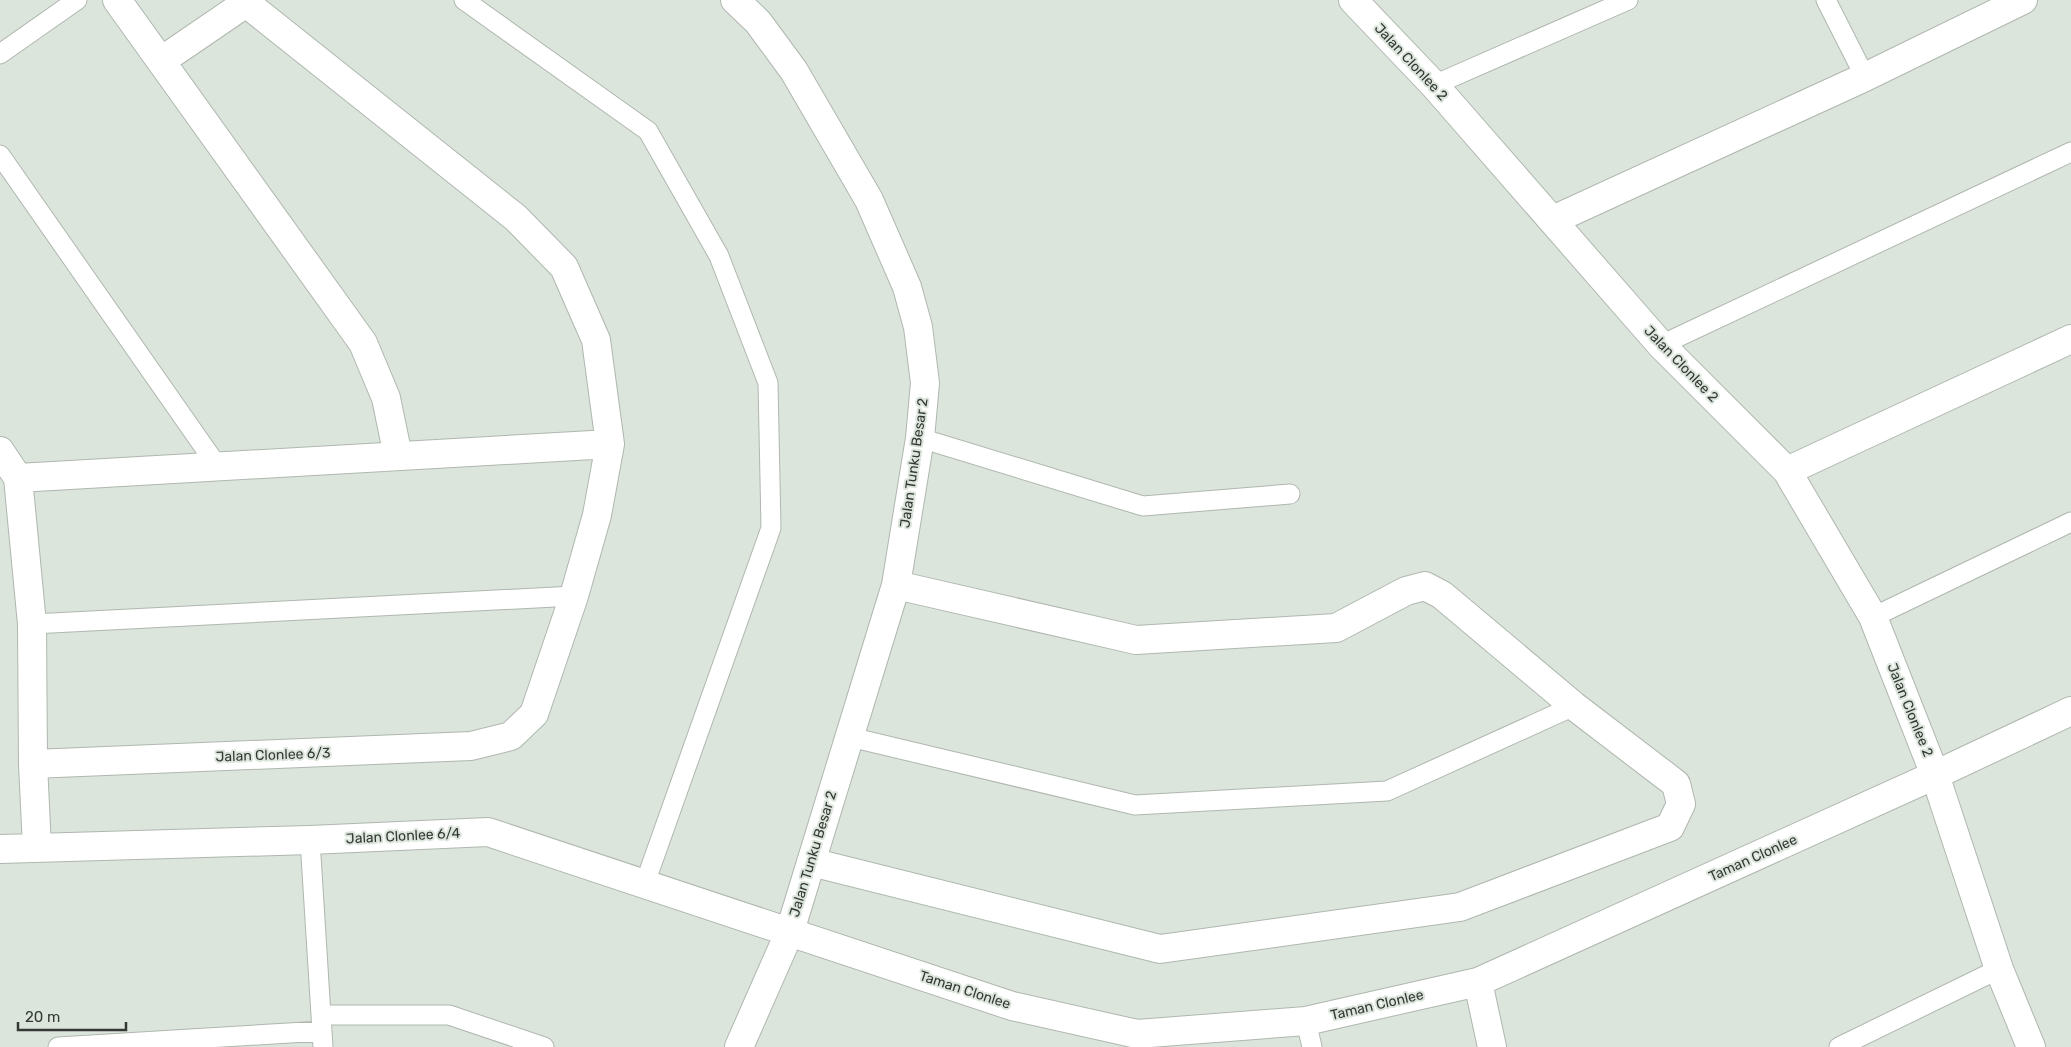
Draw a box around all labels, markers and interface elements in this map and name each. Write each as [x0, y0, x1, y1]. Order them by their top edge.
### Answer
street label: Jalan Clonlee 2 [1371, 20, 1451, 104]
street label: Jalan Clonlee 2 [1640, 322, 1722, 406]
street label: Jalan Tunku Besar 2 [896, 397, 932, 529]
street label: Jalan Clonlee 2 [1883, 661, 1937, 759]
street label: Jalan Clonlee 6/3 [215, 745, 331, 765]
street label: Jalan Tunku Besar 2 [786, 789, 840, 919]
street label: Jalan Clonlee 6/4 [345, 825, 461, 847]
street label: Taman Clonlee [1706, 831, 1800, 885]
street label: Taman Clonlee [917, 967, 1013, 1013]
street label: Taman Clonlee [1329, 986, 1425, 1024]
scale bar [18, 1000, 125, 1032]
text: 20 m [25, 1008, 60, 1026]

